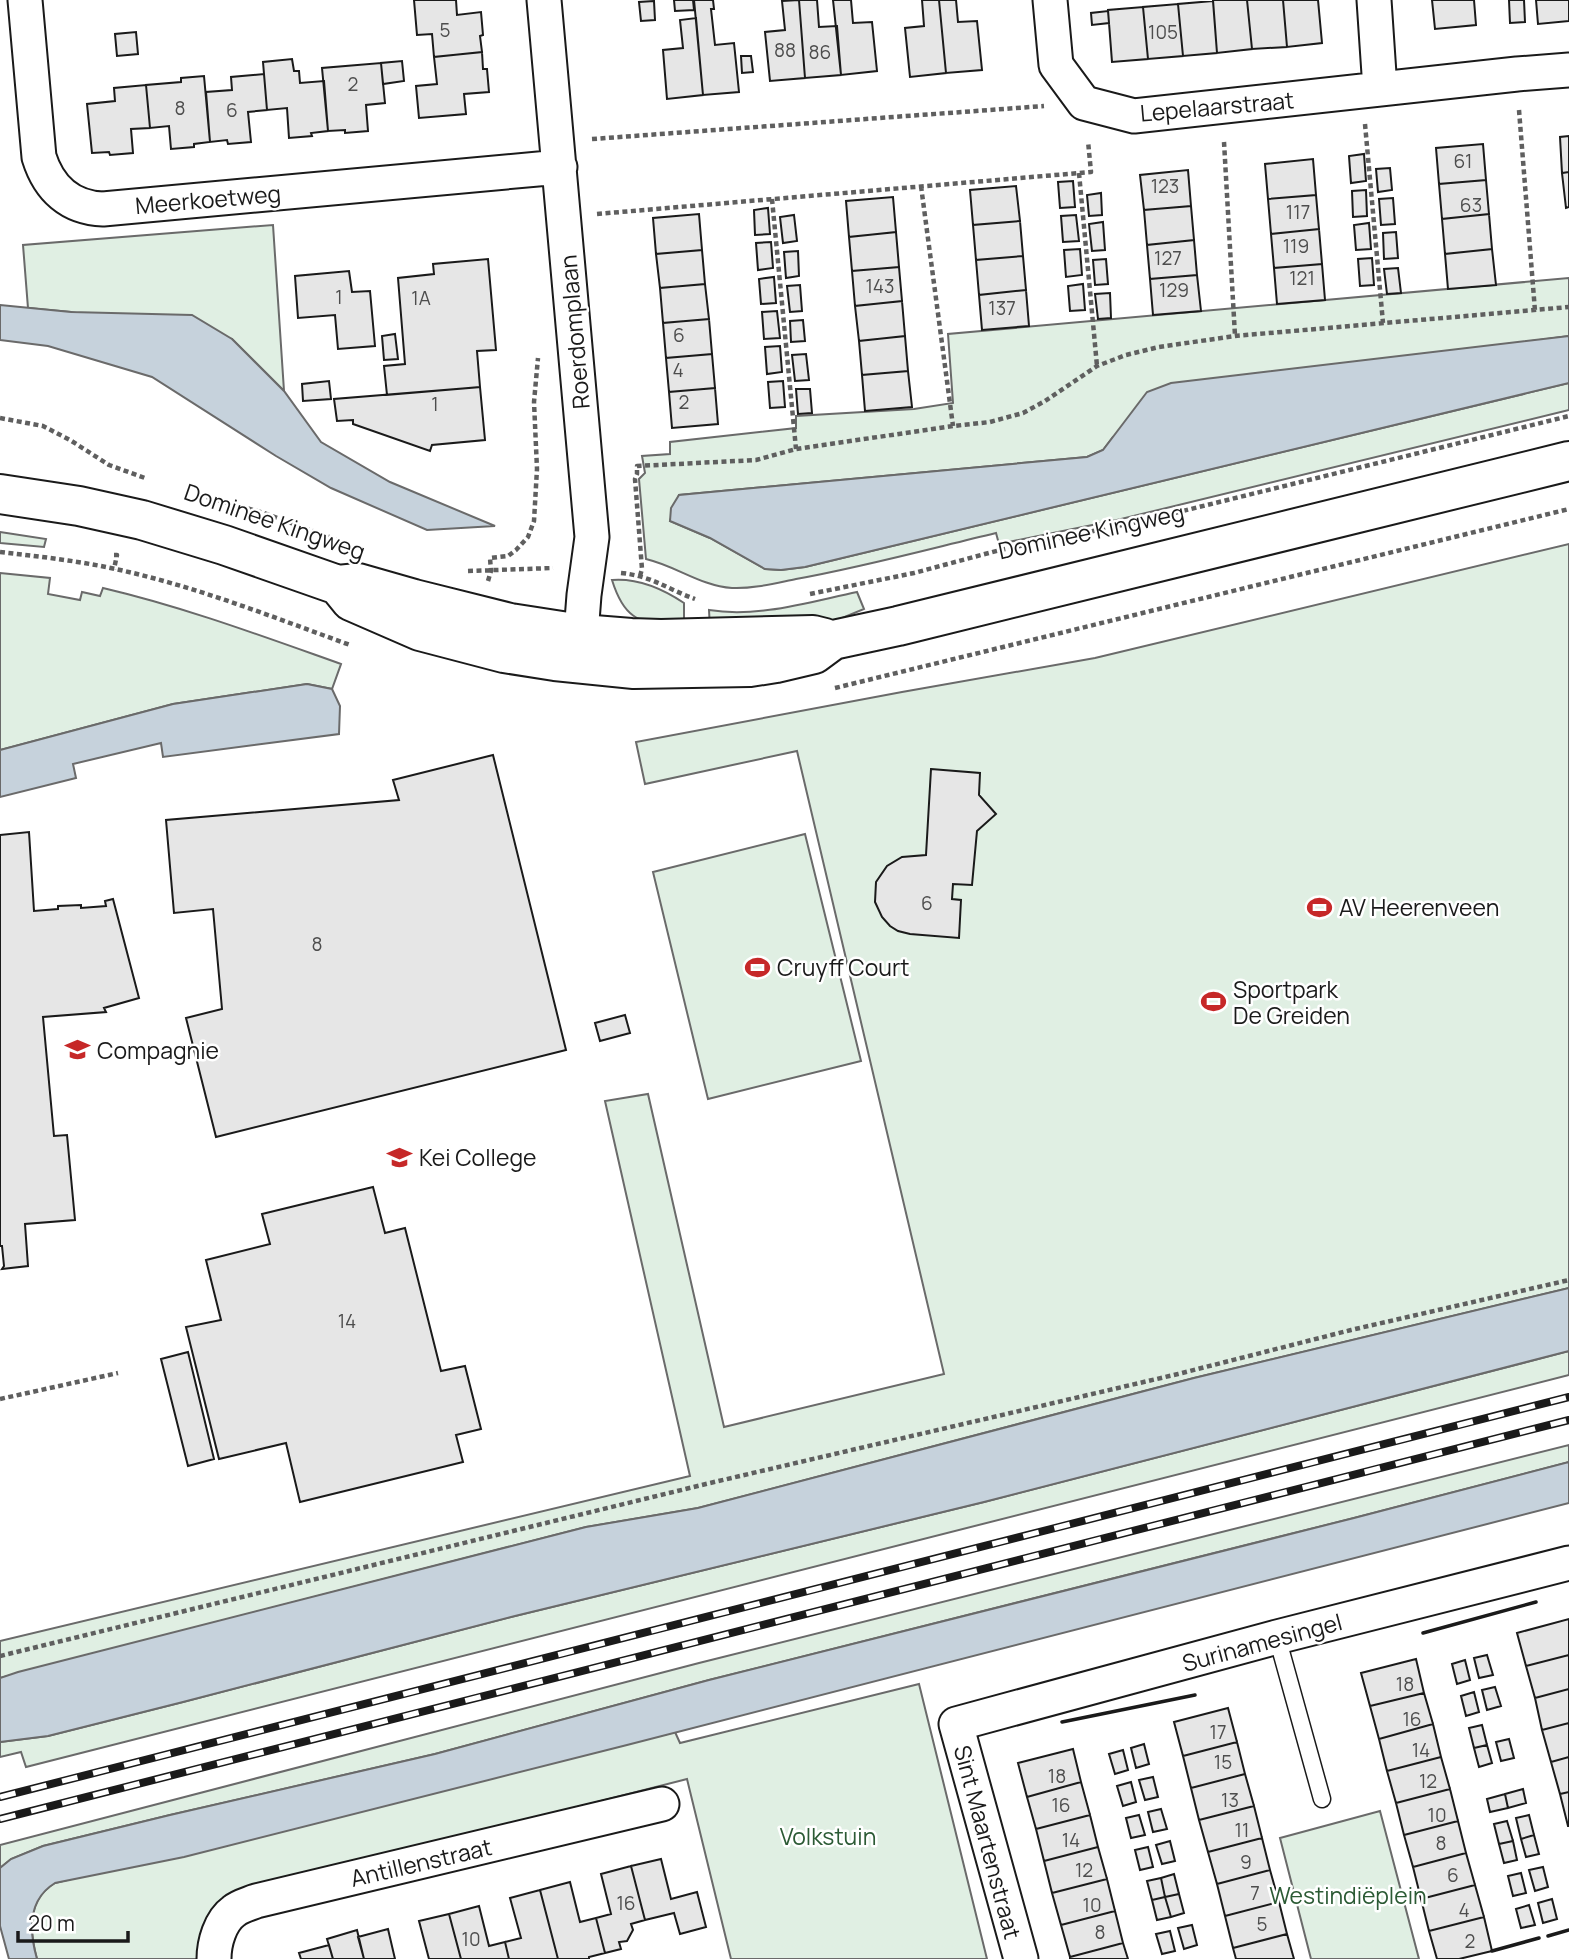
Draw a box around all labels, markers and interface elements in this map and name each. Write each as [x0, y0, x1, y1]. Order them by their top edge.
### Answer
house number: 5 [440, 17, 451, 43]
house number: 105 [1148, 19, 1178, 45]
house number: 88 [774, 37, 796, 63]
house number: 86 [809, 39, 831, 65]
house number: 2 [348, 71, 358, 97]
street label: Lepelaarstraat [1139, 83, 1295, 129]
house number: 8 [174, 95, 186, 121]
house number: 6 [226, 97, 238, 123]
house number: 61 [1454, 148, 1472, 174]
house number: 123 [1151, 173, 1179, 199]
street label: Meerkoetweg [134, 177, 282, 221]
house number: 63 [1460, 192, 1482, 218]
house number: 117 [1286, 199, 1310, 225]
house number: 119 [1283, 233, 1309, 259]
house number: 127 [1154, 245, 1182, 271]
street label: Roerdomplaan [551, 254, 597, 410]
house number: 121 [1289, 265, 1315, 291]
house number: 143 [865, 273, 895, 299]
house number: 129 [1159, 277, 1189, 303]
house number: 1 [335, 284, 343, 310]
house number: 1A [411, 285, 431, 311]
house number: 137 [988, 295, 1016, 321]
house number: 6 [673, 322, 685, 348]
house number: 4 [672, 357, 684, 383]
house number: 2 [679, 389, 689, 415]
house number: 1 [431, 391, 439, 417]
street label: Dominee Kingweg [180, 475, 370, 567]
street label: Dominee Kingweg [995, 496, 1187, 566]
house number: 6 [921, 890, 933, 916]
place label: AV Heerenveen [1339, 891, 1499, 923]
sports icon: AV Heerenveen [1305, 893, 1333, 921]
house number: 8 [311, 931, 323, 957]
place label: Cruyff Court [777, 951, 910, 983]
sports icon: Cruyff Court [743, 953, 771, 981]
place label: Sportpark De Greiden [1233, 973, 1350, 1031]
sports icon: Sportpark De Greiden [1199, 988, 1227, 1016]
place label: Compagnie [97, 1034, 219, 1066]
school or university icon: Compagnie [63, 1036, 91, 1064]
place label: Kei College [419, 1141, 536, 1173]
school or university icon: Kei College [385, 1143, 413, 1171]
house number: 14 [338, 1308, 356, 1334]
street label: Surinamesingel [1178, 1605, 1346, 1679]
house number: 18 [1396, 1671, 1414, 1697]
house number: 16 [1402, 1706, 1422, 1732]
house number: 17 [1210, 1719, 1226, 1745]
house number: 14 [1412, 1737, 1430, 1763]
street label: Sint Maartenstraat [947, 1741, 1029, 1943]
house number: 15 [1214, 1749, 1232, 1775]
house number: 18 [1048, 1763, 1066, 1789]
house number: 12 [1419, 1768, 1437, 1794]
house number: 13 [1221, 1787, 1239, 1813]
house number: 16 [1051, 1792, 1071, 1818]
house number: 10 [1427, 1802, 1447, 1828]
house number: 11 [1235, 1817, 1249, 1843]
park label: Volkstuin [780, 1820, 876, 1852]
house number: 14 [1062, 1827, 1080, 1853]
street label: Antillenstraat [347, 1830, 495, 1894]
house number: 8 [1435, 1830, 1447, 1856]
house number: 9 [1240, 1849, 1252, 1875]
house number: 12 [1075, 1857, 1093, 1883]
house number: 6 [1447, 1862, 1459, 1888]
park label: Westindiëplein [1269, 1879, 1427, 1911]
house number: 7 [1250, 1880, 1260, 1906]
house number: 16 [616, 1890, 636, 1916]
house number: 10 [1082, 1892, 1102, 1918]
house number: 4 [1458, 1897, 1470, 1923]
scale bar [18, 1899, 128, 1943]
text: 20 m [28, 1909, 75, 1937]
house number: 5 [1257, 1911, 1268, 1937]
house number: 8 [1094, 1919, 1106, 1945]
house number: 10 [461, 1926, 481, 1952]
house number: 2 [1465, 1928, 1475, 1954]

